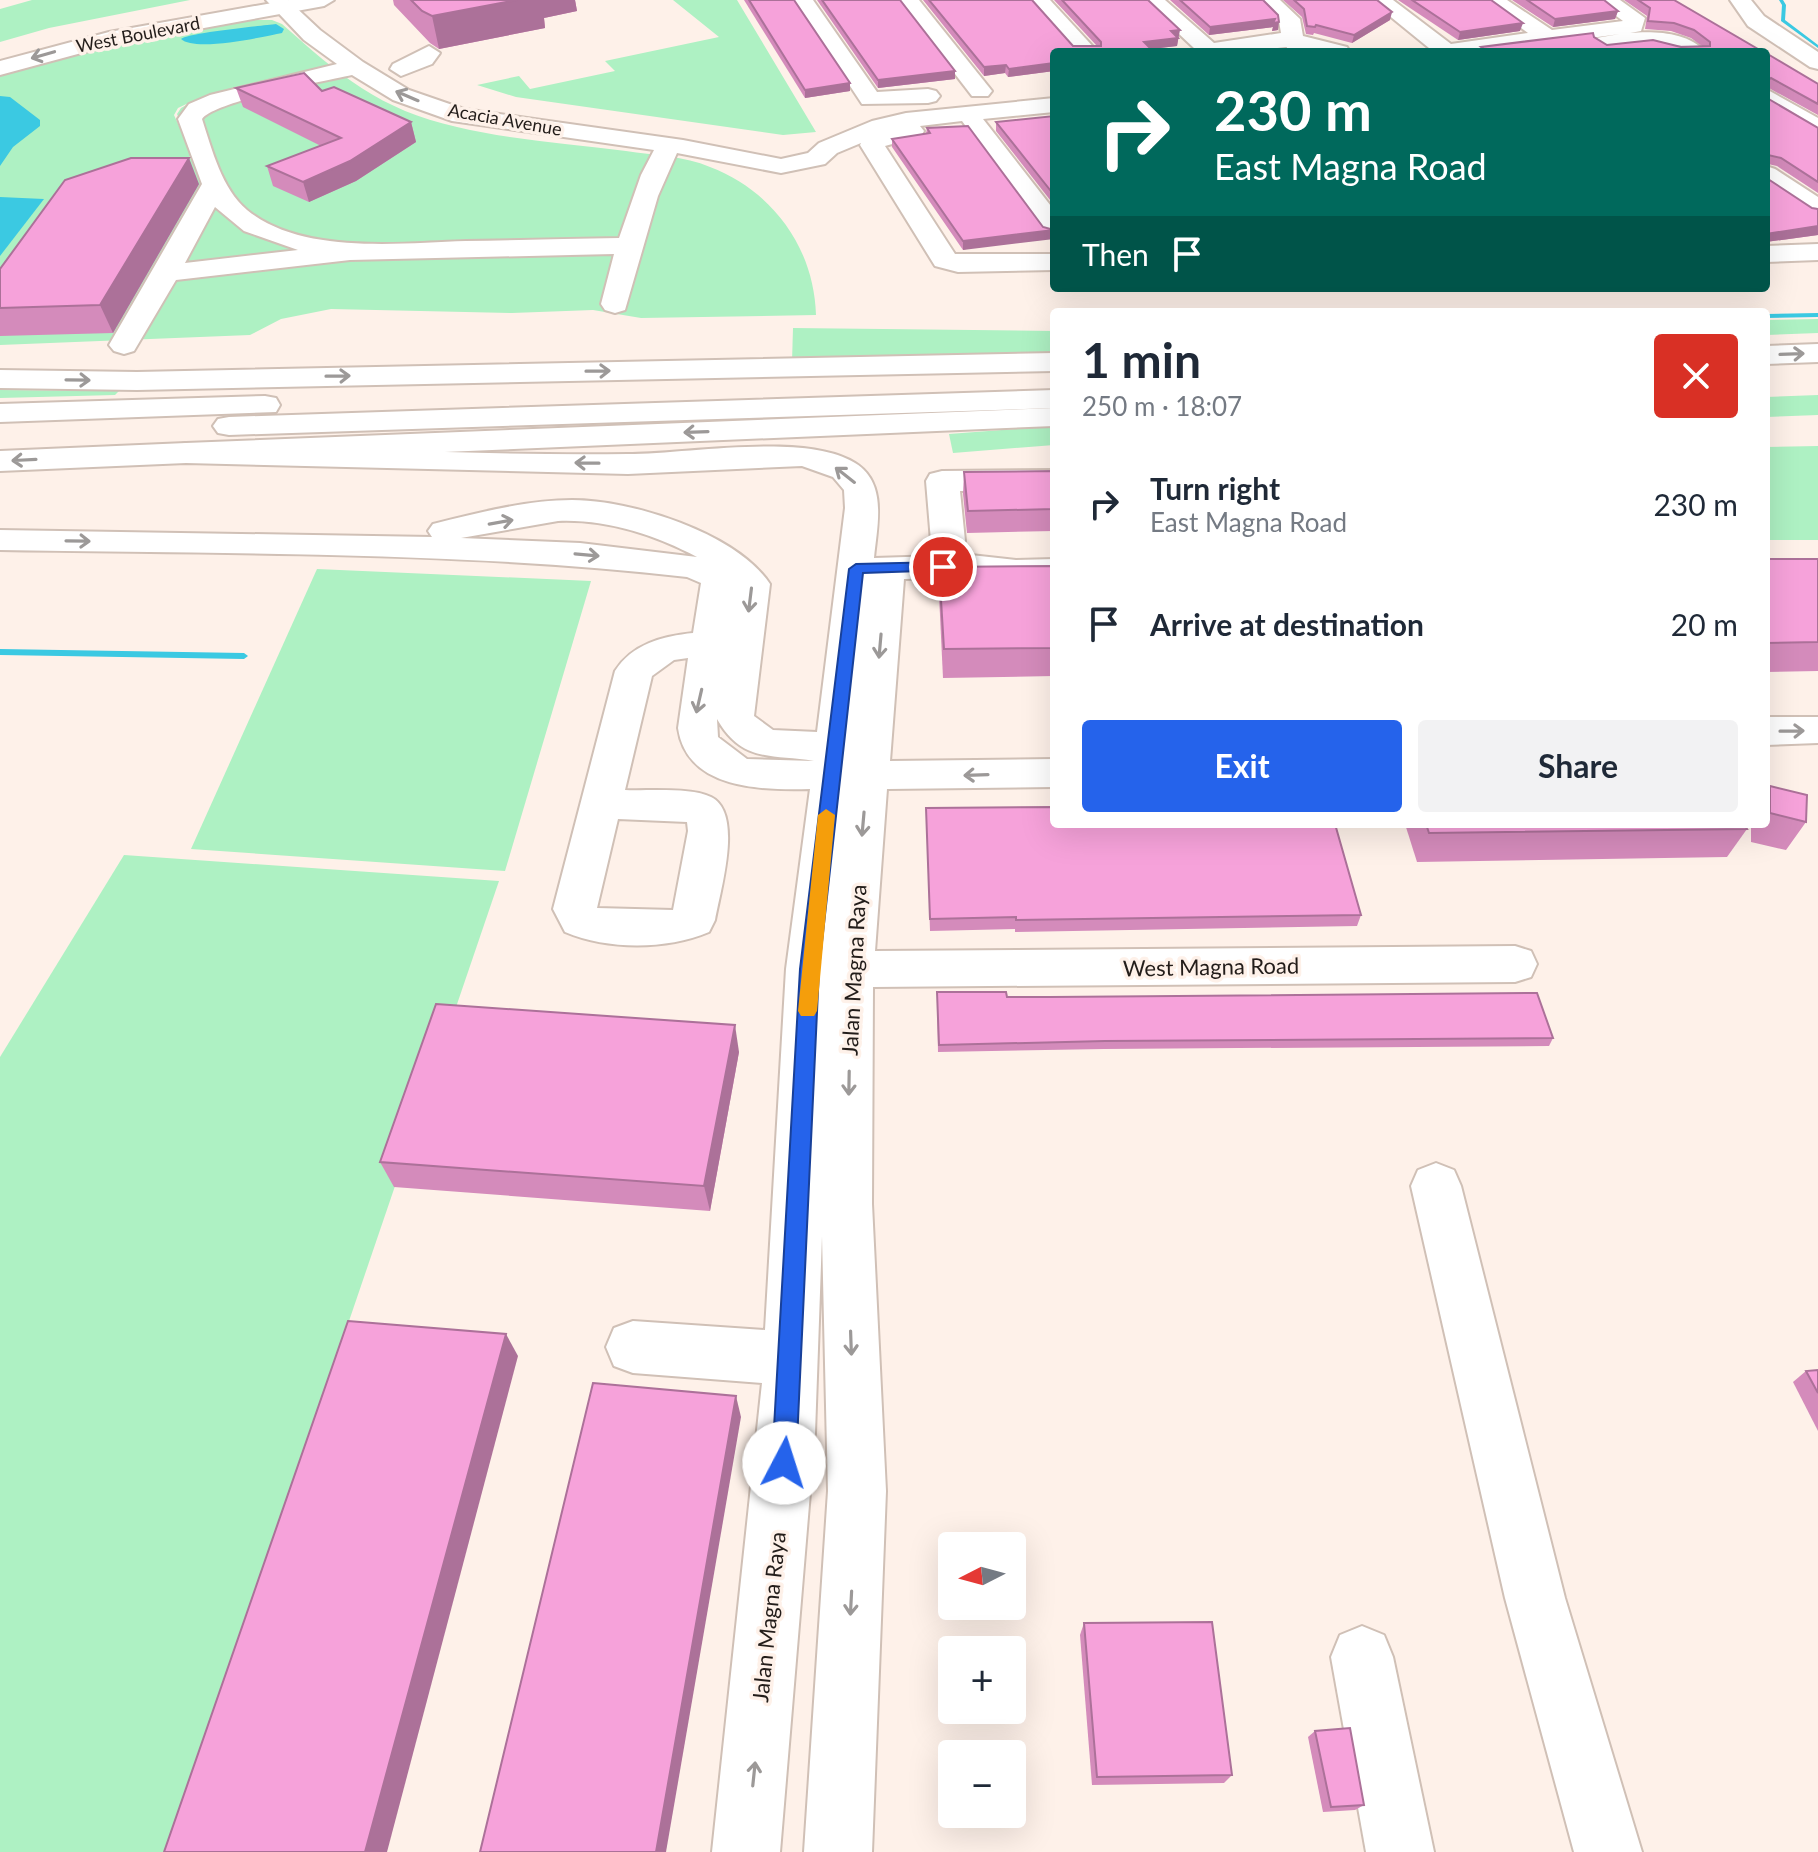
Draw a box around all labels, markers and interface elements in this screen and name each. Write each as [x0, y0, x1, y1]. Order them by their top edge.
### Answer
street label: West Boulevard [74, 11, 202, 57]
one-way arrow [30, 48, 56, 63]
text: 230 m [1214, 76, 1372, 143]
icon: right [1082, 80, 1186, 184]
one-way arrow [395, 88, 420, 102]
street label: Acacia Avenue [447, 98, 564, 140]
text: East Magna Road [1214, 144, 1487, 188]
icon: arrive [1165, 232, 1209, 276]
text: Then [1082, 236, 1149, 272]
text: 1 min [1082, 331, 1201, 388]
button: close [1654, 334, 1738, 418]
one-way arrow [1778, 347, 1805, 362]
one-way arrow [584, 363, 611, 379]
one-way arrow [324, 369, 351, 384]
one-way arrow [64, 372, 91, 388]
text: 250 m · 18:07 [1082, 390, 1242, 422]
one-way arrow [683, 425, 710, 440]
one-way arrow [11, 453, 38, 468]
one-way arrow [574, 455, 601, 470]
one-way arrow [835, 467, 856, 484]
text: Turn right [1150, 470, 1280, 506]
icon: right [1082, 482, 1126, 526]
text: 230 m [1653, 486, 1738, 522]
text: East Magna Road [1150, 506, 1347, 538]
one-way arrow [488, 513, 514, 528]
one-way arrow [64, 533, 91, 549]
pin [909, 533, 977, 601]
icon: arrive [921, 545, 965, 589]
one-way arrow [573, 547, 600, 562]
one-way arrow [742, 587, 757, 612]
icon: arrive [1082, 602, 1126, 646]
text: Arrive at destination [1150, 606, 1424, 642]
text: 20 m [1671, 606, 1738, 642]
one-way arrow [872, 632, 887, 659]
one-way arrow [691, 688, 706, 713]
button: Exit [1082, 720, 1402, 812]
button: Share [1418, 720, 1738, 812]
one-way arrow [1778, 723, 1805, 739]
one-way arrow [963, 767, 990, 782]
one-way arrow [856, 810, 871, 837]
street label: Jalan Magna Raya [836, 884, 871, 1056]
street label: West Magna Road [1123, 951, 1299, 982]
one-way arrow [841, 1069, 856, 1096]
one-way arrow [844, 1329, 859, 1356]
position arrow [742, 1421, 826, 1505]
street label: Jalan Magna Raya [746, 1530, 791, 1704]
north arrow [938, 1532, 1026, 1620]
map controls [938, 1532, 1026, 1828]
one-way arrow [843, 1589, 858, 1616]
button: + [938, 1636, 1026, 1724]
button: − [938, 1740, 1026, 1828]
one-way arrow [746, 1761, 761, 1788]

